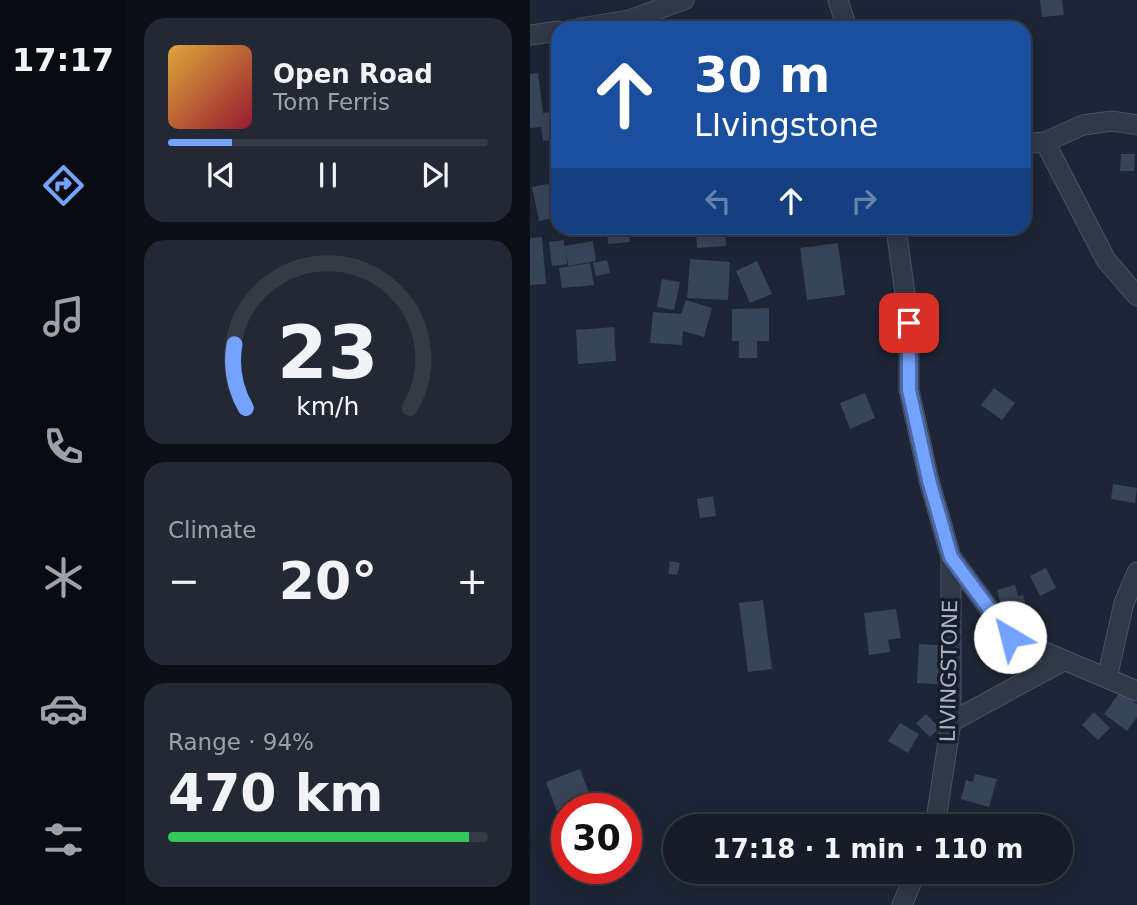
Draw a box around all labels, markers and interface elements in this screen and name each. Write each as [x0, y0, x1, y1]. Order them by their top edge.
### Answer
text: 17:17 [12, 41, 114, 79]
text: 30 m [694, 47, 830, 104]
icon: ahead [579, 49, 670, 140]
text: Open Road [273, 59, 433, 89]
text: Tom Ferris [273, 89, 390, 115]
text: LIvingstone [694, 106, 878, 144]
icon: previous [202, 156, 240, 194]
icon: pause [309, 156, 347, 194]
icon: next [416, 156, 454, 194]
icon: directions [39, 161, 88, 210]
icon: left [699, 182, 737, 220]
icon: ahead [772, 182, 810, 220]
icon: right [845, 182, 883, 220]
icon: music [39, 292, 88, 341]
pin [879, 293, 939, 353]
icon: arrive [890, 304, 928, 342]
text: 23 [277, 310, 379, 395]
text: km/h [296, 391, 360, 420]
icon: phone [39, 422, 88, 471]
text: Climate [168, 517, 257, 543]
text: 20° [279, 551, 377, 611]
icon: climate [39, 553, 88, 602]
text: − [168, 559, 200, 603]
text: + [456, 559, 488, 603]
street label: LIVINGSTONE [936, 600, 962, 742]
position arrow [973, 600, 1047, 674]
icon: car [39, 684, 88, 733]
text: Range · 94% [168, 729, 314, 755]
text: 470 km [168, 763, 383, 823]
speed limit sign: 30 [551, 793, 642, 884]
icon: filters [39, 815, 88, 864]
text: 17:18 · 1 min · 110 m [713, 834, 1023, 864]

